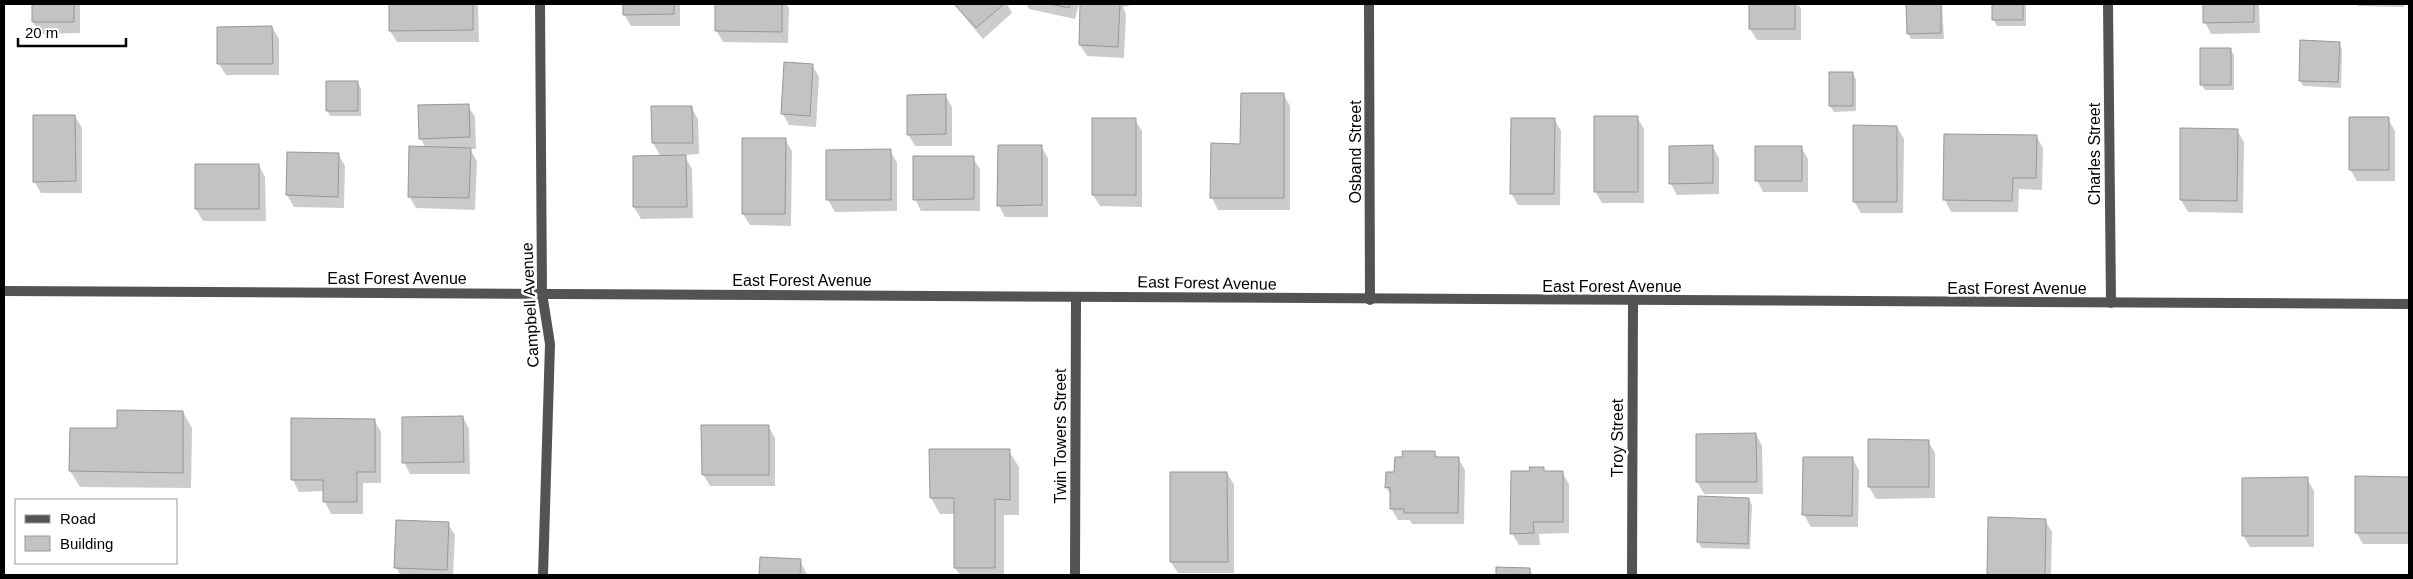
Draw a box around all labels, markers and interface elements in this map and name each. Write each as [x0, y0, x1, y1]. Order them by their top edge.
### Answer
scale bar [18, 15, 125, 47]
text: 20 m [25, 24, 58, 41]
street label: Osband Street [1347, 100, 1364, 204]
street label: Charles Street [2086, 102, 2103, 205]
street label: Campbell Avenue [518, 242, 542, 368]
street label: East Forest Avenue [327, 270, 467, 287]
street label: East Forest Avenue [732, 272, 872, 289]
street label: East Forest Avenue [1137, 273, 1277, 293]
street label: East Forest Avenue [1542, 278, 1682, 295]
street label: East Forest Avenue [1947, 280, 2087, 297]
street label: Twin Towers Street [1052, 368, 1069, 503]
street label: Troy Street [1609, 398, 1626, 477]
legend [15, 499, 178, 564]
text: Road [60, 510, 96, 527]
text: Building [60, 535, 113, 552]

